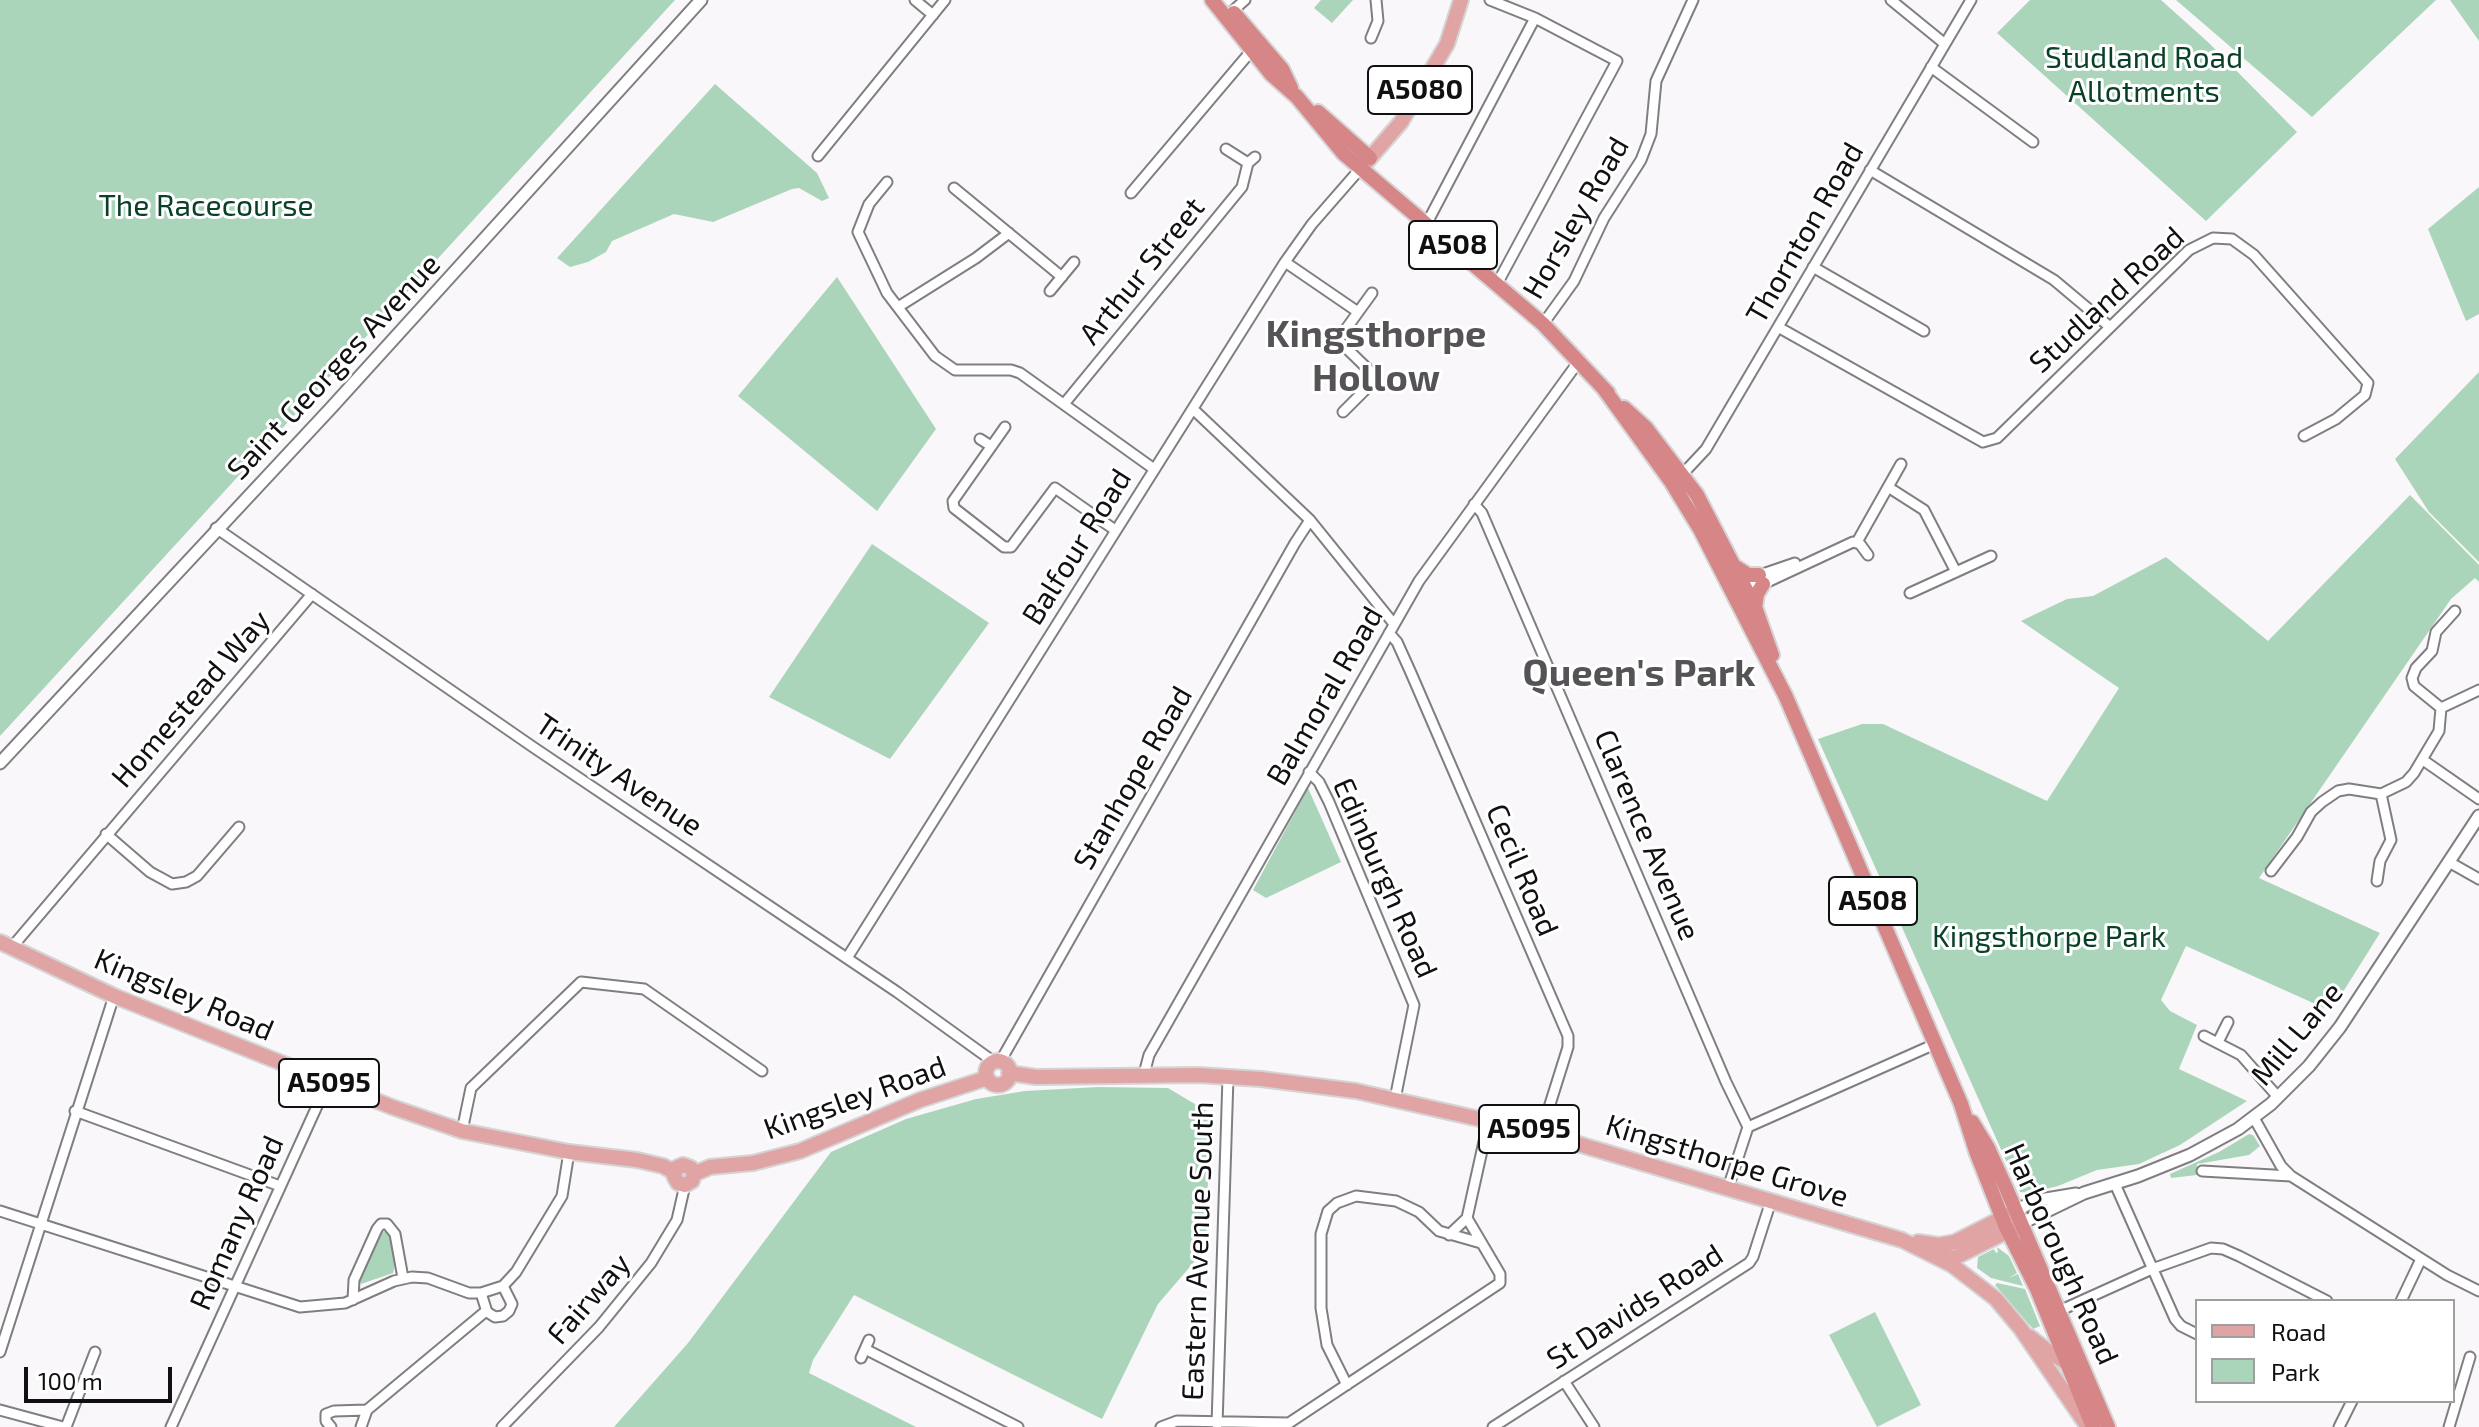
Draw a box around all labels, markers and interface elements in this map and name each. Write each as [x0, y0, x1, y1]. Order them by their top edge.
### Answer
park label: Studland Road Allotments [2045, 40, 2243, 110]
road number: A5080 [1368, 66, 1472, 114]
street label: Horsley Road [1515, 131, 1637, 305]
street label: Thornton Road [1739, 136, 1871, 330]
park label: The Racecourse [98, 188, 314, 224]
street label: Arthur Street [1072, 190, 1212, 352]
street label: Studland Road [2022, 219, 2192, 381]
road number: A508 [1409, 221, 1497, 269]
street label: Saint Georges Avenue [220, 247, 448, 487]
district label: Kingsthorpe Hollow [1266, 311, 1486, 400]
street label: Balfour Road [1015, 462, 1139, 632]
street label: Balmoral Road [1259, 600, 1391, 792]
street label: Homestead Way [104, 603, 278, 795]
district label: Queen's Park [1523, 650, 1755, 696]
street label: Stanhope Road [1066, 680, 1200, 876]
street label: Trinity Avenue [529, 706, 709, 844]
street label: Clarence Avenue [1586, 724, 1708, 946]
street label: Edinburgh Road [1325, 773, 1445, 983]
street label: Cecil Road [1478, 799, 1566, 941]
road number: A508 [1829, 877, 1917, 925]
park label: Kingsthorpe Park [1932, 919, 2166, 955]
street label: Kingsley Road [89, 941, 279, 1049]
street label: Mill Lane [2243, 975, 2351, 1093]
street label: Kingsley Road [759, 1048, 951, 1148]
road number: A5095 [279, 1059, 379, 1107]
street label: Eastern Avenue South [1175, 1101, 1221, 1401]
road number: A5095 [1479, 1105, 1579, 1153]
street label: Kingsthorpe Grove [1601, 1107, 1853, 1215]
street label: Romany Road [182, 1130, 292, 1316]
street label: Harborough Road [1996, 1138, 2126, 1370]
street label: St Davids Road [1540, 1237, 1730, 1377]
street label: Fairway [540, 1246, 638, 1352]
legend [2195, 1299, 2455, 1403]
text: Road [2271, 1317, 2326, 1346]
scale bar [28, 1351, 176, 1401]
text: Park [2271, 1357, 2320, 1386]
text: 100 m [38, 1366, 103, 1395]

